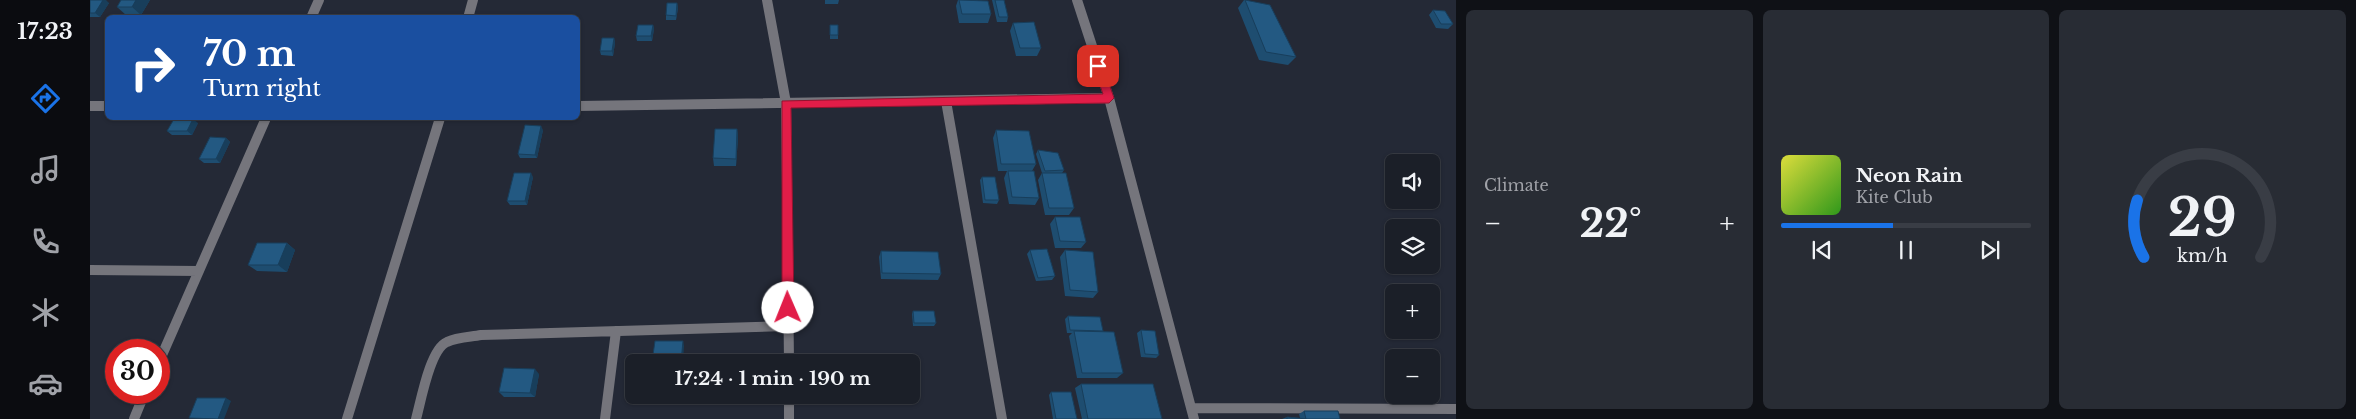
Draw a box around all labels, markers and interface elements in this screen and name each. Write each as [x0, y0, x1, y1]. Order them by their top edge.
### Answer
text: 17:23 [17, 18, 73, 45]
text: 70 m [203, 32, 296, 75]
icon: right [120, 35, 185, 100]
pin [1077, 45, 1119, 87]
icon: arrive [1084, 52, 1112, 80]
text: Turn right [203, 75, 321, 102]
icon: directions [28, 81, 63, 116]
icon: music [28, 152, 63, 187]
map controls [1385, 154, 1440, 404]
button: sound [1385, 154, 1440, 209]
text: Neon Rain [1856, 164, 1963, 187]
text: Climate [1484, 175, 1549, 195]
text: 29 [2168, 186, 2237, 250]
text: Kite Club [1856, 187, 1933, 207]
text: 22° [1579, 200, 1642, 247]
text: − [1484, 206, 1502, 241]
text: + [1719, 206, 1735, 241]
button: layers [1385, 219, 1440, 274]
icon: phone [28, 224, 63, 259]
icon: previous [1808, 236, 1836, 264]
icon: pause [1892, 236, 1920, 264]
icon: next [1976, 236, 2004, 264]
text: km/h [2177, 245, 2228, 267]
position arrow [761, 281, 813, 333]
button: + [1385, 284, 1440, 339]
icon: climate [28, 295, 63, 330]
speed limit sign: 30 [105, 339, 170, 404]
button: − [1385, 349, 1440, 404]
icon: car [28, 366, 63, 401]
text: 17:24 · 1 min · 190 m [675, 367, 870, 390]

